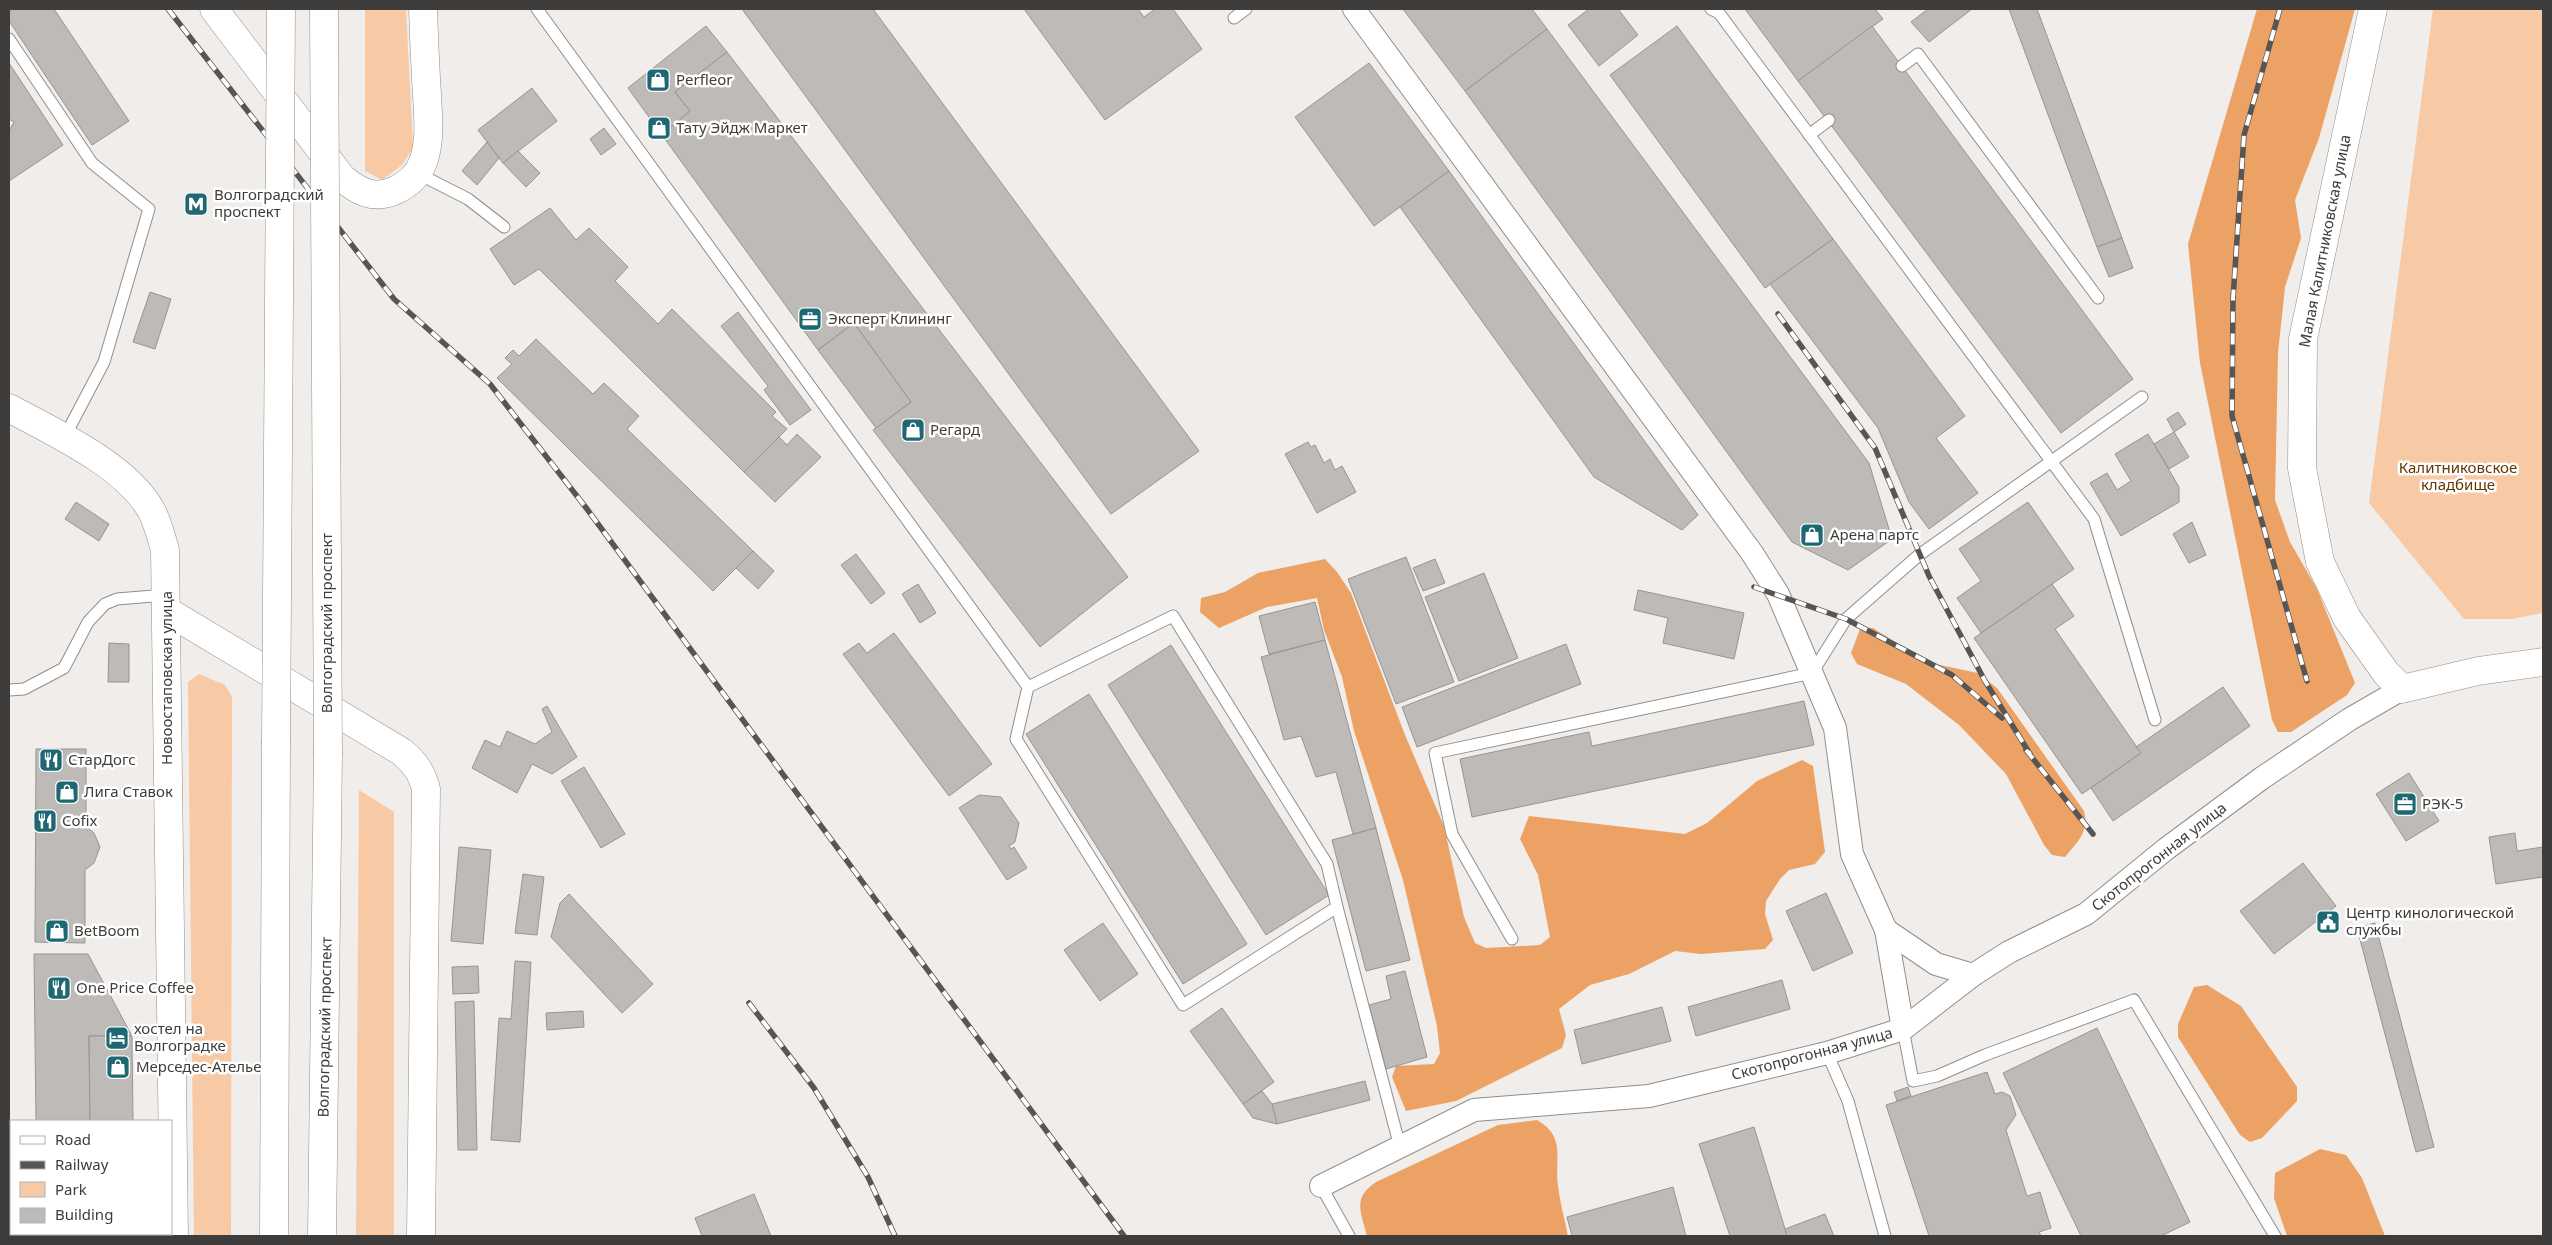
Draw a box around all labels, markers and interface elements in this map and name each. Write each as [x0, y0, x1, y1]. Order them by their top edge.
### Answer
shop icon: Perfleor [645, 67, 671, 93]
place label: Perfleor [676, 69, 733, 89]
shop icon: Тату Эйдж Маркет [646, 115, 672, 141]
place label: Тату Эйдж Маркет [676, 117, 808, 137]
street label: Малая Калитниковская улица [2294, 133, 2354, 349]
place label: Волгоградский проспект [214, 184, 324, 221]
metro station icon: Волгоградский проспект [183, 191, 209, 217]
office icon: Эксперт Клининг [797, 306, 823, 332]
place label: Эксперт Клининг [828, 308, 952, 328]
shop icon: Регард [900, 417, 926, 443]
place label: Регард [930, 419, 980, 439]
park label: Калитниковское кладбище [2399, 457, 2517, 494]
shop icon: Арена партс [1799, 522, 1825, 548]
place label: Арена партс [1830, 524, 1919, 544]
street label: Волгоградский проспект [316, 533, 336, 713]
street label: Новоостаповская улица [156, 591, 176, 765]
restaurant icon: СтарДогс [38, 747, 64, 773]
place label: СтарДогс [68, 749, 136, 769]
shop icon: Лига Ставок [54, 779, 80, 805]
place label: Лига Ставок [84, 781, 173, 801]
office icon: РЭК-5 [2392, 791, 2418, 817]
place label: РЭК-5 [2422, 793, 2463, 813]
street label: Скотопрогонная улица [2087, 797, 2230, 915]
restaurant icon: Cofix [32, 808, 58, 834]
place label: Cofix [62, 810, 98, 830]
place label: Центр кинологической службы [2346, 902, 2514, 939]
public building icon: Центр кинологической службы [2315, 909, 2341, 935]
shop icon: BetBoom [44, 918, 70, 944]
place label: BetBoom [74, 920, 140, 940]
street label: Волгоградский проспект [312, 936, 336, 1117]
restaurant icon: One Price Coffee [46, 975, 72, 1001]
place label: One Price Coffee [76, 977, 194, 997]
place label: хостел на Волгоградке [134, 1018, 226, 1055]
street label: Скотопрогонная улица [1729, 1022, 1895, 1084]
hotel icon: хостел на Волгоградке [104, 1025, 130, 1051]
shop icon: Мерседес-Ателье [105, 1054, 131, 1080]
place label: Мерседес-Ателье [136, 1056, 261, 1076]
legend [10, 1120, 172, 1235]
text: Road [55, 1129, 91, 1149]
text: Railway [55, 1154, 109, 1174]
text: Park [55, 1179, 87, 1199]
text: Building [55, 1204, 113, 1224]

